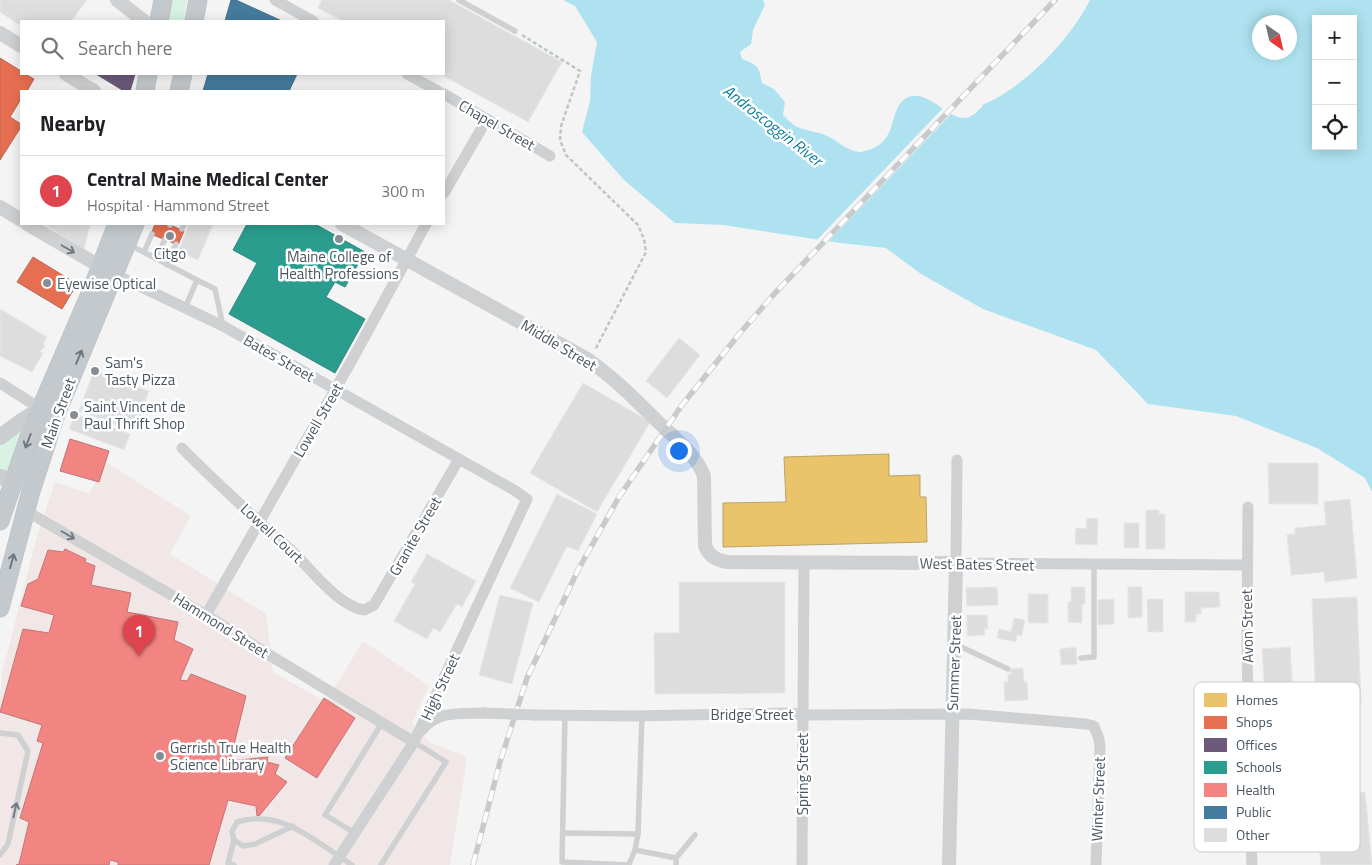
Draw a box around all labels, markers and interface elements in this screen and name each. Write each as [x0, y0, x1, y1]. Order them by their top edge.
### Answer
north arrow [1252, 15, 1297, 60]
map controls [1312, 15, 1357, 150]
button: + [1312, 15, 1357, 60]
search box [20, 20, 445, 75]
text: Search here [78, 33, 172, 62]
icon: search [38, 34, 66, 62]
button: − [1312, 60, 1357, 105]
water label: Androscoggin River [718, 79, 829, 173]
street label: Chapel Street [455, 94, 540, 156]
button: locate [1312, 105, 1357, 150]
text: Nearby [40, 107, 105, 139]
text: Central Maine Medical Center [87, 164, 328, 193]
text: 1 [52, 179, 60, 203]
text: 300 m [381, 179, 425, 203]
text: Hospital · Hammond Street [87, 193, 269, 217]
marker: Citgo [164, 230, 176, 242]
marker: Maine College of Health Professions [333, 233, 345, 245]
place label: Citgo [154, 242, 186, 265]
one-way arrow [61, 245, 75, 255]
place label: Maine College of Health Professions [279, 245, 399, 285]
place label: Eyewise Optical [57, 272, 156, 295]
marker: Eyewise Optical [41, 277, 53, 289]
street label: Middle Street [517, 313, 602, 377]
street label: Bates Street [239, 328, 319, 388]
one-way arrow [75, 350, 85, 365]
place label: Sam's Tasty Pizza [105, 351, 176, 391]
marker: Sam's Tasty Pizza [89, 365, 101, 377]
street label: Main Street [35, 374, 82, 451]
street label: Lowell Street [287, 378, 349, 462]
place label: Saint Vincent de Paul Thrift Shop [84, 395, 186, 435]
marker: Saint Vincent de Paul Thrift Shop [68, 409, 80, 421]
one-way arrow [22, 433, 32, 448]
your location [666, 438, 692, 464]
street label: Granite Street [383, 491, 447, 580]
street label: Lowell Court [235, 498, 309, 569]
one-way arrow [61, 531, 75, 541]
street label: West Bates Street [919, 552, 1035, 577]
one-way arrow [8, 553, 18, 569]
street label: Hammond Street [169, 586, 274, 664]
street label: Avon Street [1235, 588, 1259, 663]
street label: Summer Street [941, 614, 967, 711]
pin: 1 [123, 615, 155, 656]
street label: High Street [415, 649, 466, 724]
legend [1194, 682, 1360, 852]
text: Homes [1236, 689, 1278, 710]
street label: Bridge Street [711, 703, 794, 726]
text: Shops [1236, 711, 1272, 732]
street label: Spring Street [791, 732, 814, 815]
text: Offices [1236, 734, 1277, 755]
place label: Gerrish True Health Science Library [170, 736, 291, 776]
marker: Gerrish True Health Science Library [154, 750, 166, 762]
street label: Winter Street [1085, 756, 1111, 842]
text: Schools [1236, 756, 1282, 777]
text: Health [1236, 779, 1275, 800]
text: Public [1236, 801, 1272, 822]
one-way arrow [11, 802, 20, 818]
text: Other [1236, 824, 1270, 845]

